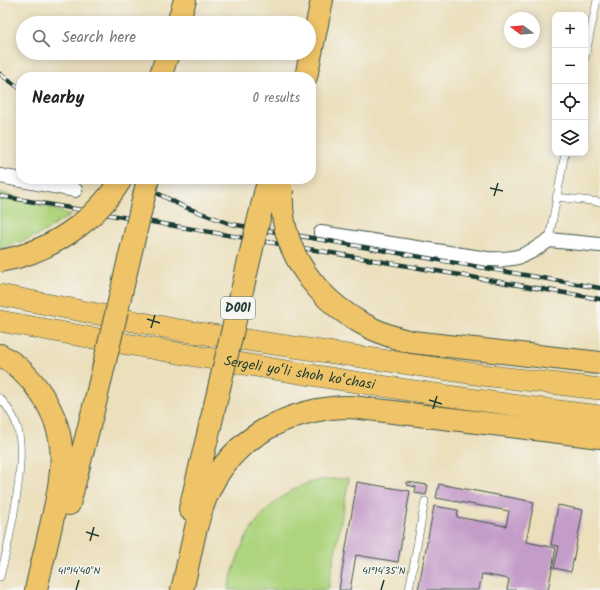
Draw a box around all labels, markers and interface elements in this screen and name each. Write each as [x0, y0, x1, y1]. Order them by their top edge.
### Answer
north arrow [504, 12, 540, 48]
map controls [552, 12, 588, 156]
button: + [552, 12, 588, 48]
search box [16, 16, 316, 60]
text: Search here [62, 26, 136, 50]
icon: search [30, 27, 52, 49]
button: − [552, 48, 588, 84]
button: locate [552, 84, 588, 120]
text: Nearby [32, 85, 84, 112]
text: 0 results [253, 88, 300, 109]
button: layers [552, 120, 588, 156]
road number: D001 [221, 297, 255, 319]
street label: Sergeli yo‘li shoh ko‘chasi [222, 350, 377, 396]
text: 41°14'40"N [58, 563, 101, 579]
text: 41°14'35"N [362, 563, 406, 579]

